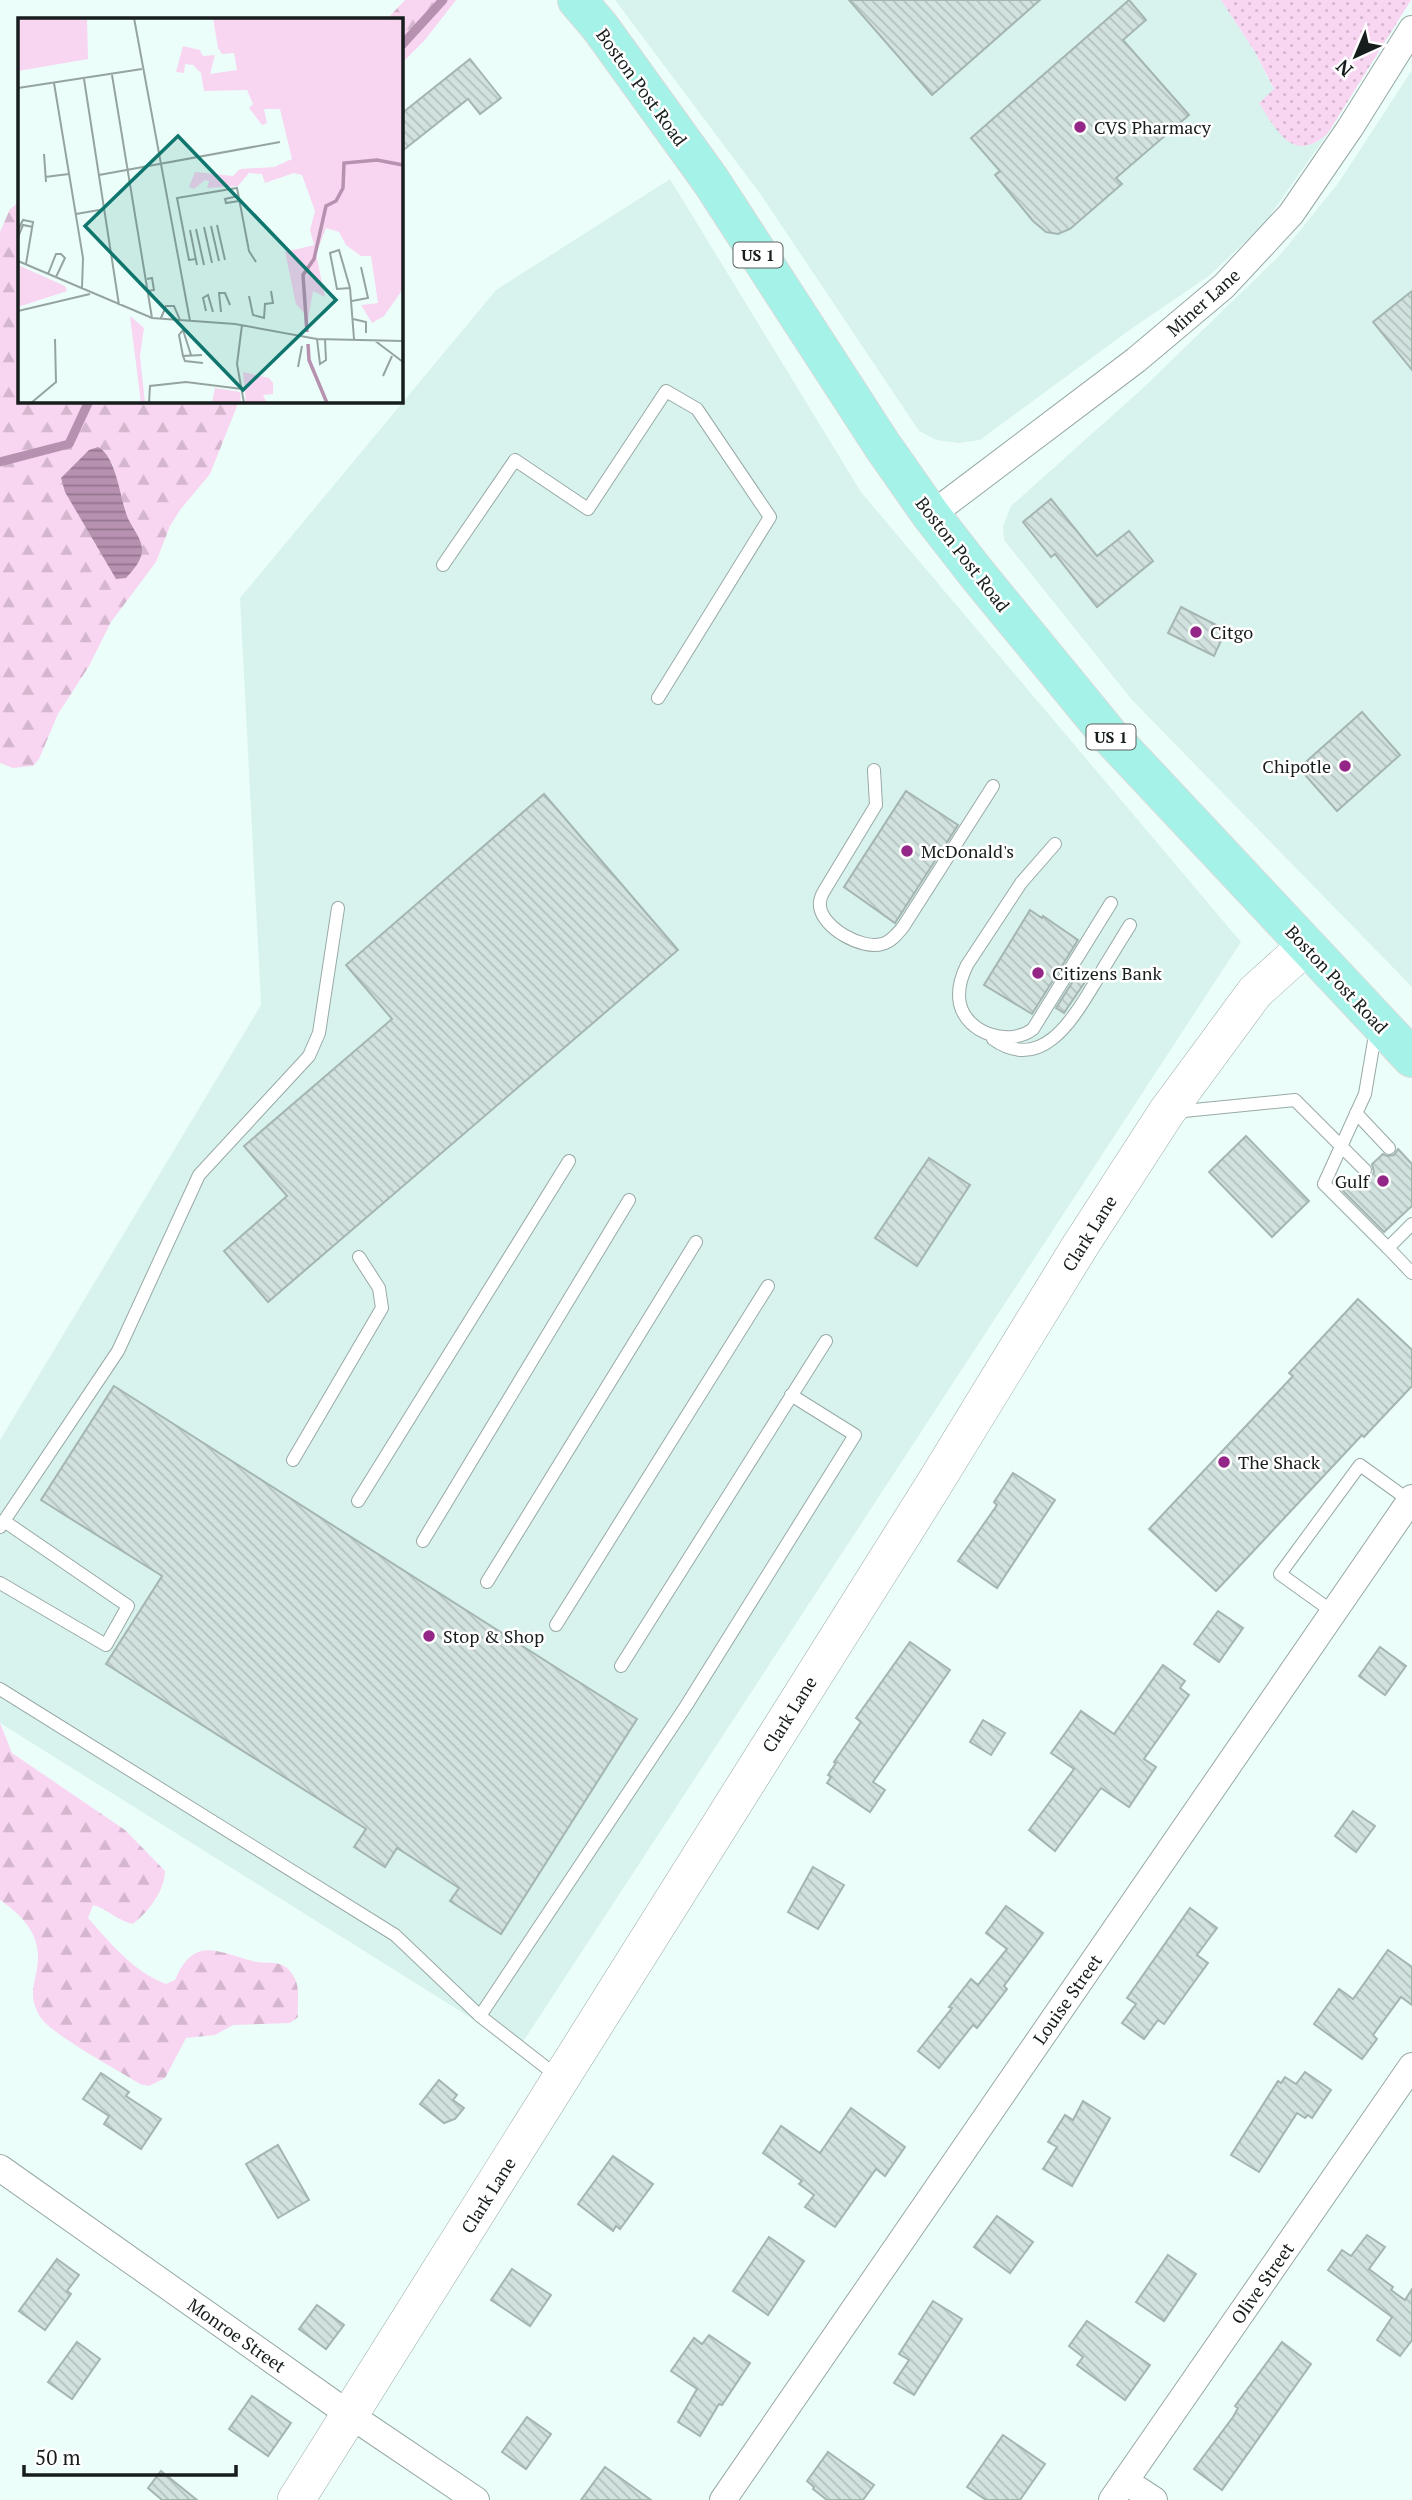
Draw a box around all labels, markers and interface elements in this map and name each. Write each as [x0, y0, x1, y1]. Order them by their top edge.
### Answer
inset map [18, 18, 402, 402]
north arrow [1321, 21, 1391, 91]
street label: Boston Post Road [591, 23, 693, 151]
text: N [1330, 54, 1358, 83]
place label: CVS Pharmacy [1094, 115, 1212, 139]
marker: CVS Pharmacy [1072, 119, 1088, 135]
road number: US 1 [734, 243, 782, 268]
street label: Miner Lane [1161, 263, 1245, 341]
street label: Boston Post Road [911, 492, 1015, 616]
place label: Citgo [1210, 620, 1253, 644]
marker: Citgo [1188, 624, 1204, 640]
road number: US 1 [1086, 724, 1136, 750]
place label: Chipotle [1262, 754, 1331, 778]
marker: Chipotle [1337, 758, 1353, 774]
place label: McDonald's [921, 839, 1014, 863]
marker: McDonald's [899, 843, 915, 859]
street label: Boston Post Road [1281, 920, 1393, 1038]
place label: Citizens Bank [1052, 961, 1162, 985]
marker: Citizens Bank [1030, 965, 1046, 981]
place label: Gulf [1335, 1169, 1371, 1193]
marker: Gulf [1375, 1173, 1391, 1189]
street label: Clark Lane [1056, 1190, 1122, 1276]
place label: The Shack [1238, 1450, 1321, 1474]
marker: The Shack [1216, 1454, 1232, 1470]
place label: Stop & Shop [443, 1624, 544, 1648]
marker: Stop & Shop [421, 1628, 437, 1644]
street label: Clark Lane [756, 1671, 822, 1757]
street label: Louise Street [1027, 1949, 1107, 2049]
street label: Clark Lane [455, 2152, 521, 2238]
street label: Olive Street [1225, 2237, 1299, 2329]
street label: Monroe Street [183, 2292, 291, 2378]
scale bar [24, 2434, 236, 2478]
text: 50 m [35, 2443, 81, 2471]

